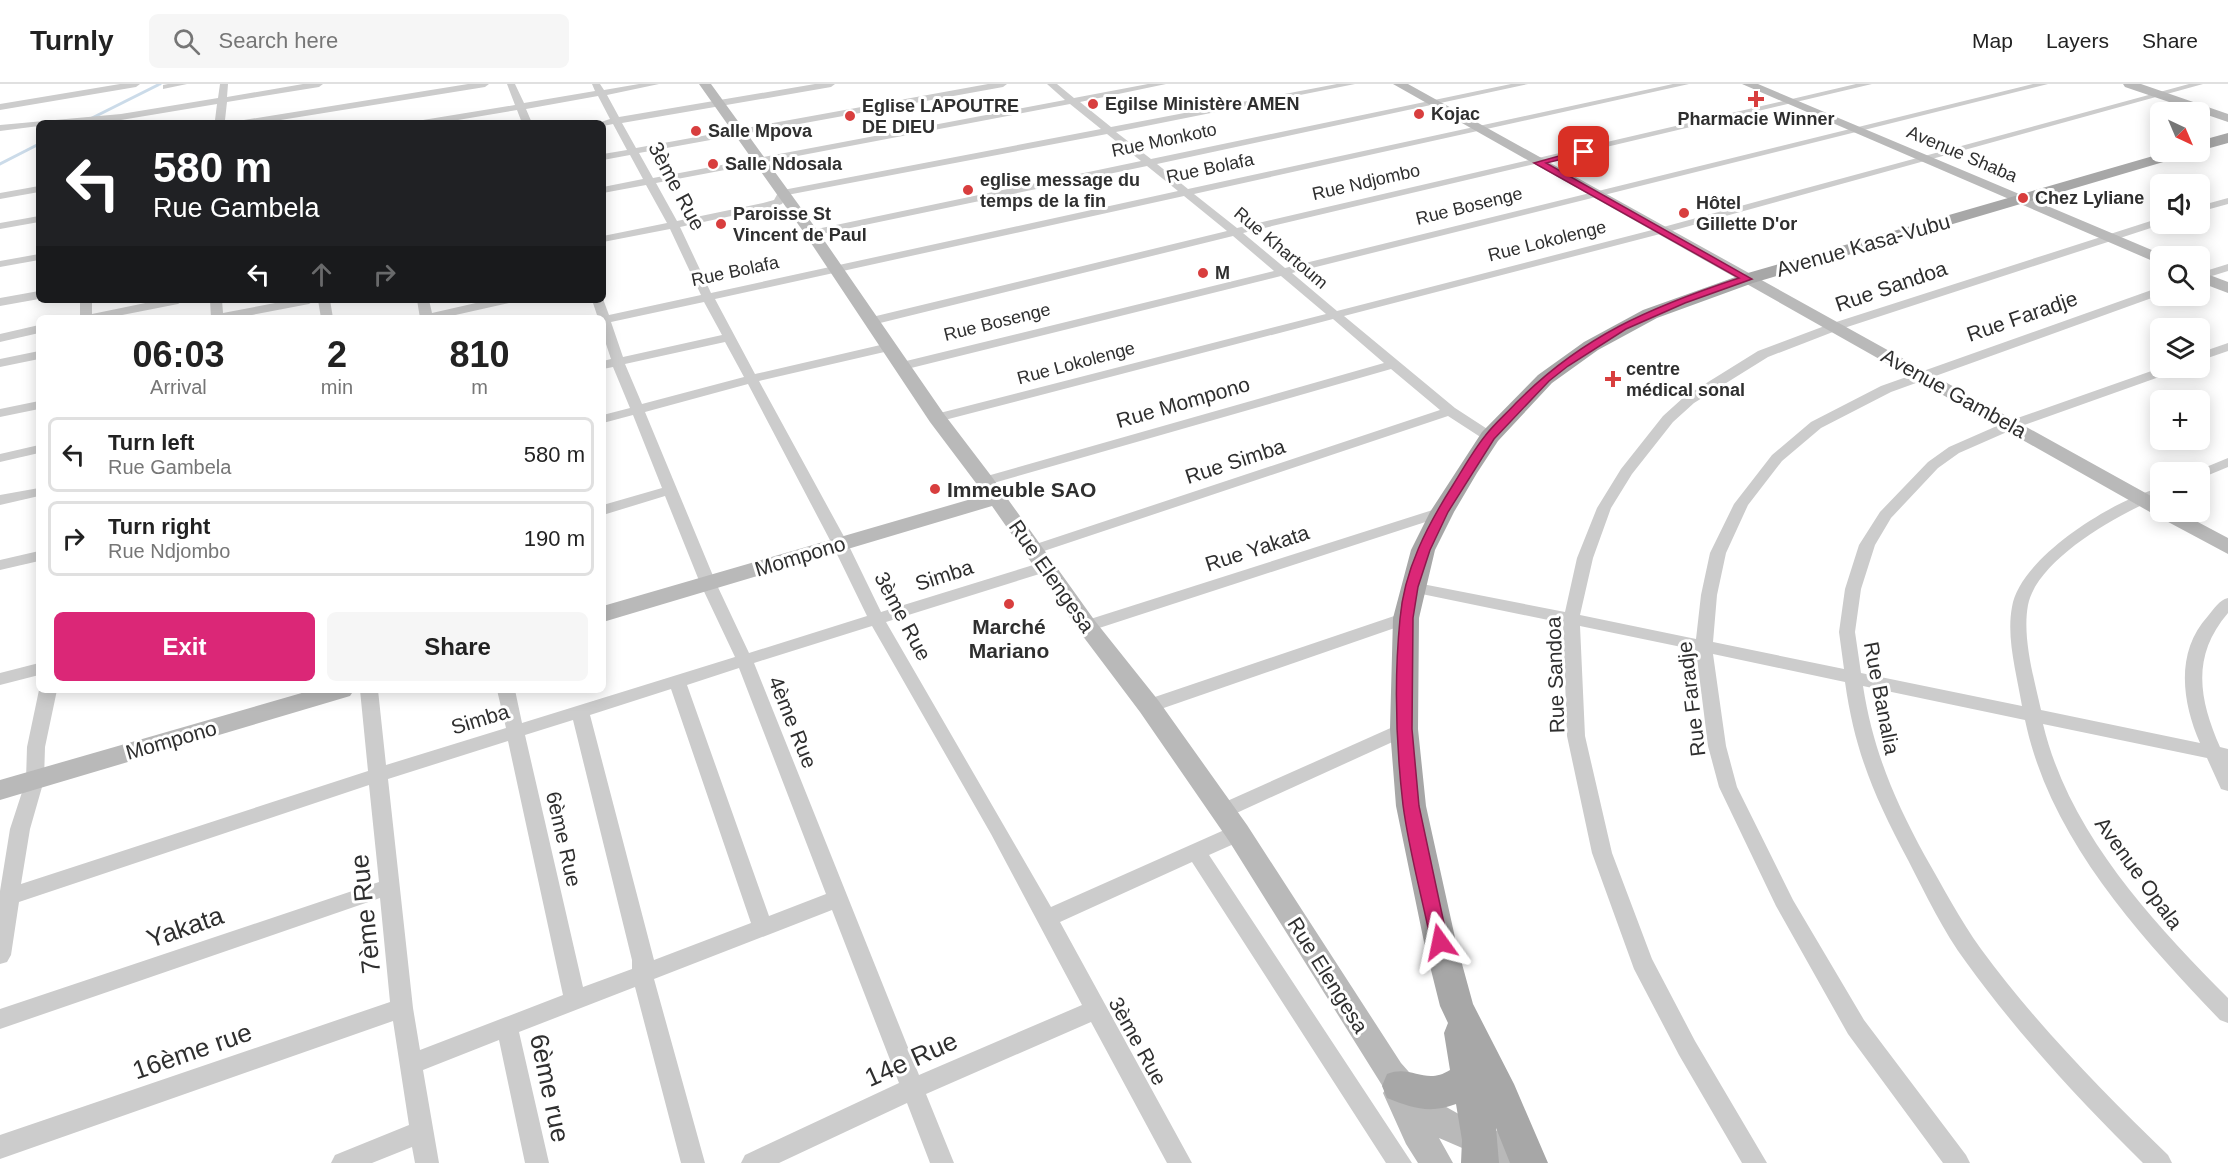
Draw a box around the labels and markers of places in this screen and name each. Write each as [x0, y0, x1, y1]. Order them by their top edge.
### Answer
marker: Pharmacie Winner [1749, 92, 1763, 106]
place label: Egilse Ministère AMEN [1105, 94, 1299, 114]
place label: Eglise LAPOUTRE DE DIEU [862, 96, 1019, 137]
marker: Egilse Ministère AMEN [1086, 97, 1100, 111]
place label: Kojac [1431, 104, 1480, 124]
marker: Kojac [1412, 107, 1426, 121]
marker: Eglise LAPOUTRE DE DIEU [843, 109, 857, 123]
place label: Pharmacie Winner [1678, 109, 1834, 129]
place label: Salle Mpova [708, 121, 813, 141]
marker: Salle Mpova [689, 124, 703, 138]
pin [1558, 126, 1609, 177]
place label: Salle Ndosala [725, 154, 843, 174]
marker: Salle Ndosala [706, 157, 720, 171]
place label: eglise message du temps de la fin [980, 170, 1140, 211]
marker: eglise message du temps de la fin [961, 183, 975, 197]
place label: Chez Lyliane [2035, 188, 2144, 208]
marker: Chez Lyliane [2016, 191, 2030, 205]
place label: Hôtel Gillette D'or [1696, 193, 1797, 234]
place label: Paroisse St Vincent de Paul [733, 204, 867, 245]
marker: Hôtel Gillette D'or [1677, 206, 1691, 220]
marker: Paroisse St Vincent de Paul [714, 217, 728, 231]
place label: M [1215, 263, 1230, 283]
marker: M [1196, 266, 1210, 280]
place label: centre médical sonal [1626, 359, 1745, 400]
marker: centre médical sonal [1604, 370, 1622, 388]
place label: Immeuble SAO [947, 478, 1096, 501]
marker: Immeuble SAO [928, 482, 942, 496]
marker: Marché Mariano [1002, 597, 1016, 611]
place label: Marché Mariano [969, 615, 1049, 662]

